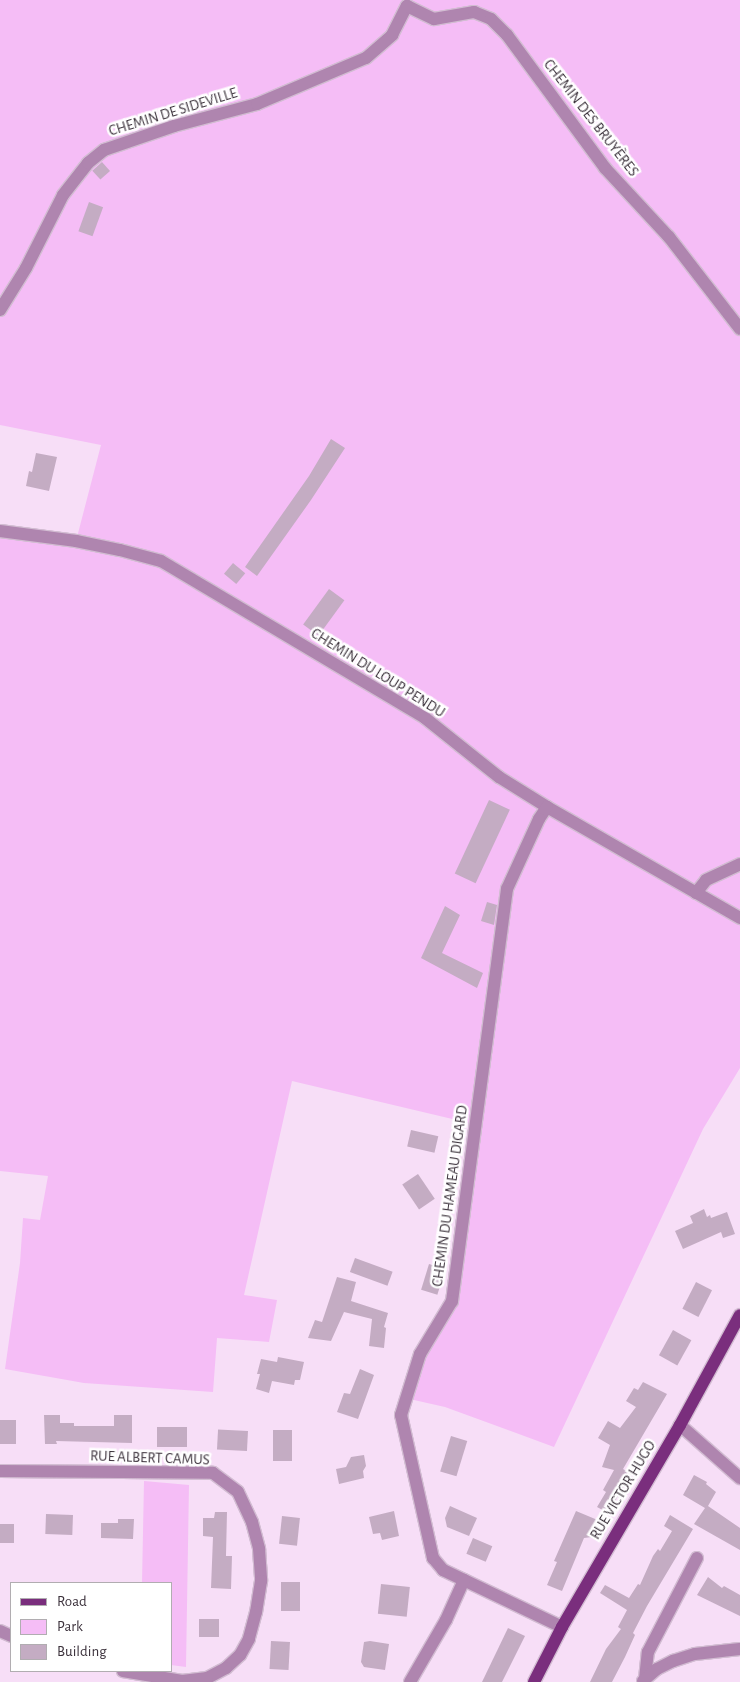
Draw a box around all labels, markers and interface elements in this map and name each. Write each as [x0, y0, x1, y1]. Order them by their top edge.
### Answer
street label: CHEMIN DES BRUYÈRES [540, 56, 642, 180]
street label: CHEMIN DE SIDEVILLE [107, 84, 239, 140]
street label: CHEMIN DU LOUP PENDU [308, 624, 448, 722]
street label: CHEMIN DU HAMEAU DIGARD [428, 1104, 472, 1288]
street label: RUE VICTOR HUGO [586, 1437, 660, 1543]
street label: RUE ALBERT CAMUS [90, 1447, 210, 1469]
legend [10, 1582, 172, 1672]
text: Road [57, 1594, 87, 1609]
text: Park [57, 1619, 83, 1634]
text: Building [57, 1644, 107, 1659]

